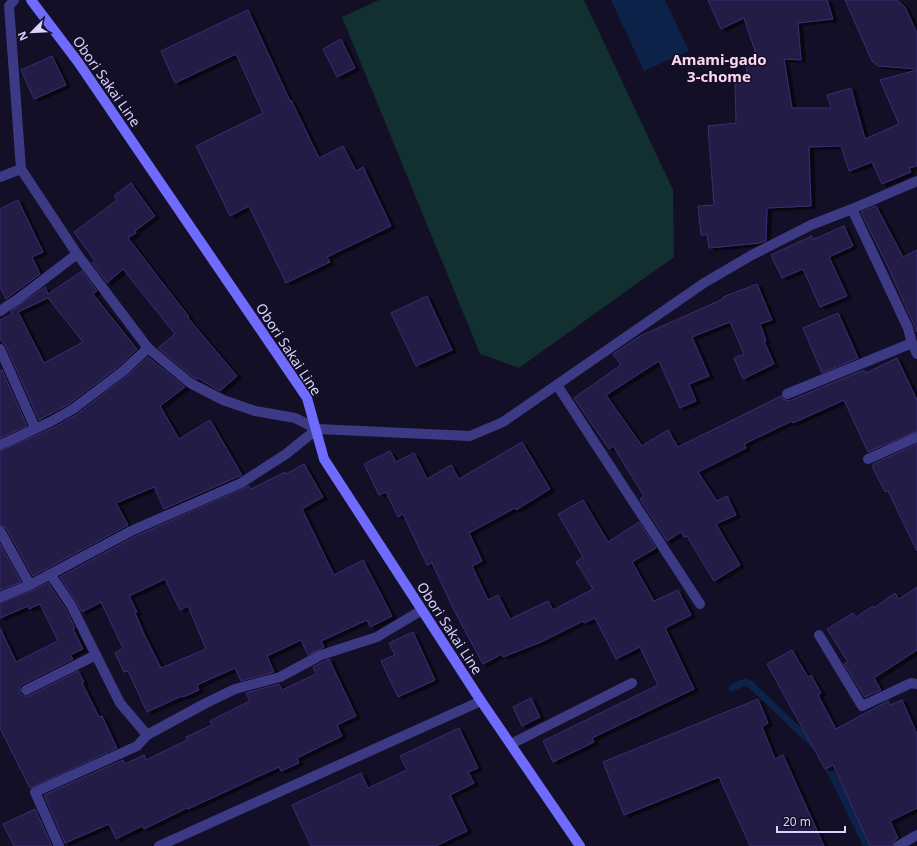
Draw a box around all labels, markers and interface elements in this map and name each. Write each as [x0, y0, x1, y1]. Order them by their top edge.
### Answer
north arrow [12, 12, 52, 52]
text: N [14, 29, 31, 43]
street label: Obori Sakai Line [69, 32, 145, 130]
district label: Amami-gado 3-chome [671, 49, 767, 86]
street label: Obori Sakai Line [252, 299, 326, 399]
street label: Obori Sakai Line [413, 578, 487, 678]
scale bar [777, 808, 845, 834]
text: 20 m [783, 813, 811, 830]

